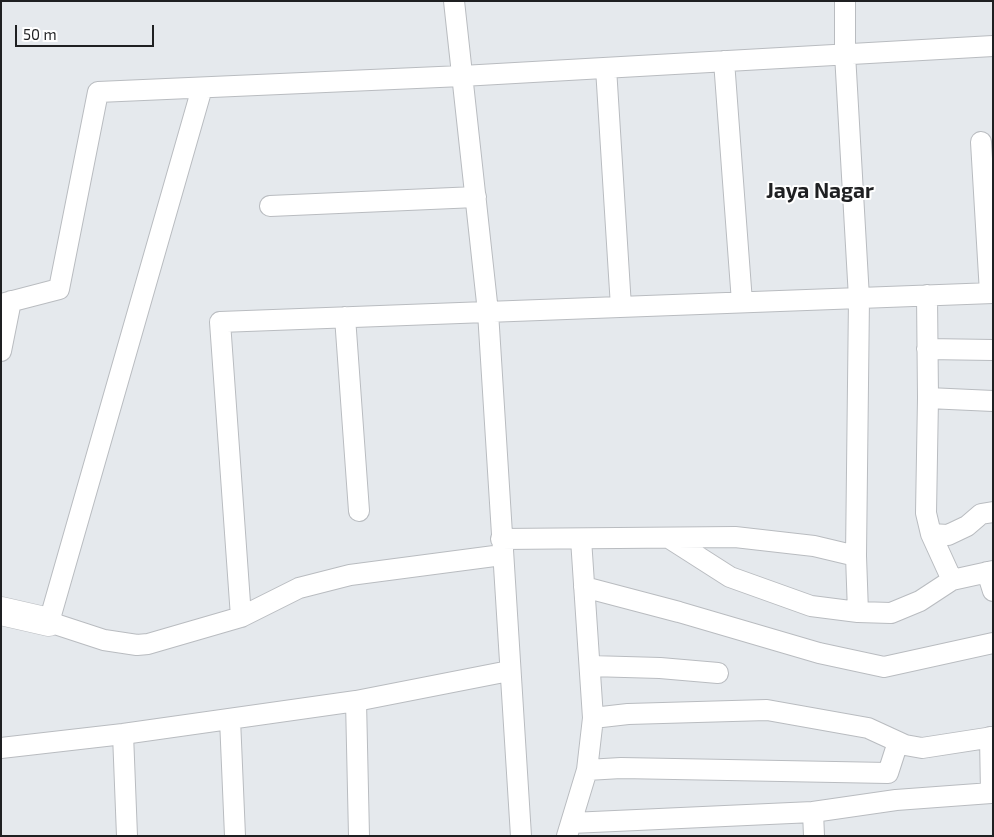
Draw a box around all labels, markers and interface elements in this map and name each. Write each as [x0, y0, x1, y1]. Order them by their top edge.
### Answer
scale bar [18, 15, 156, 47]
text: 50 m [23, 25, 57, 43]
district label: Jaya Nagar [766, 178, 874, 204]

